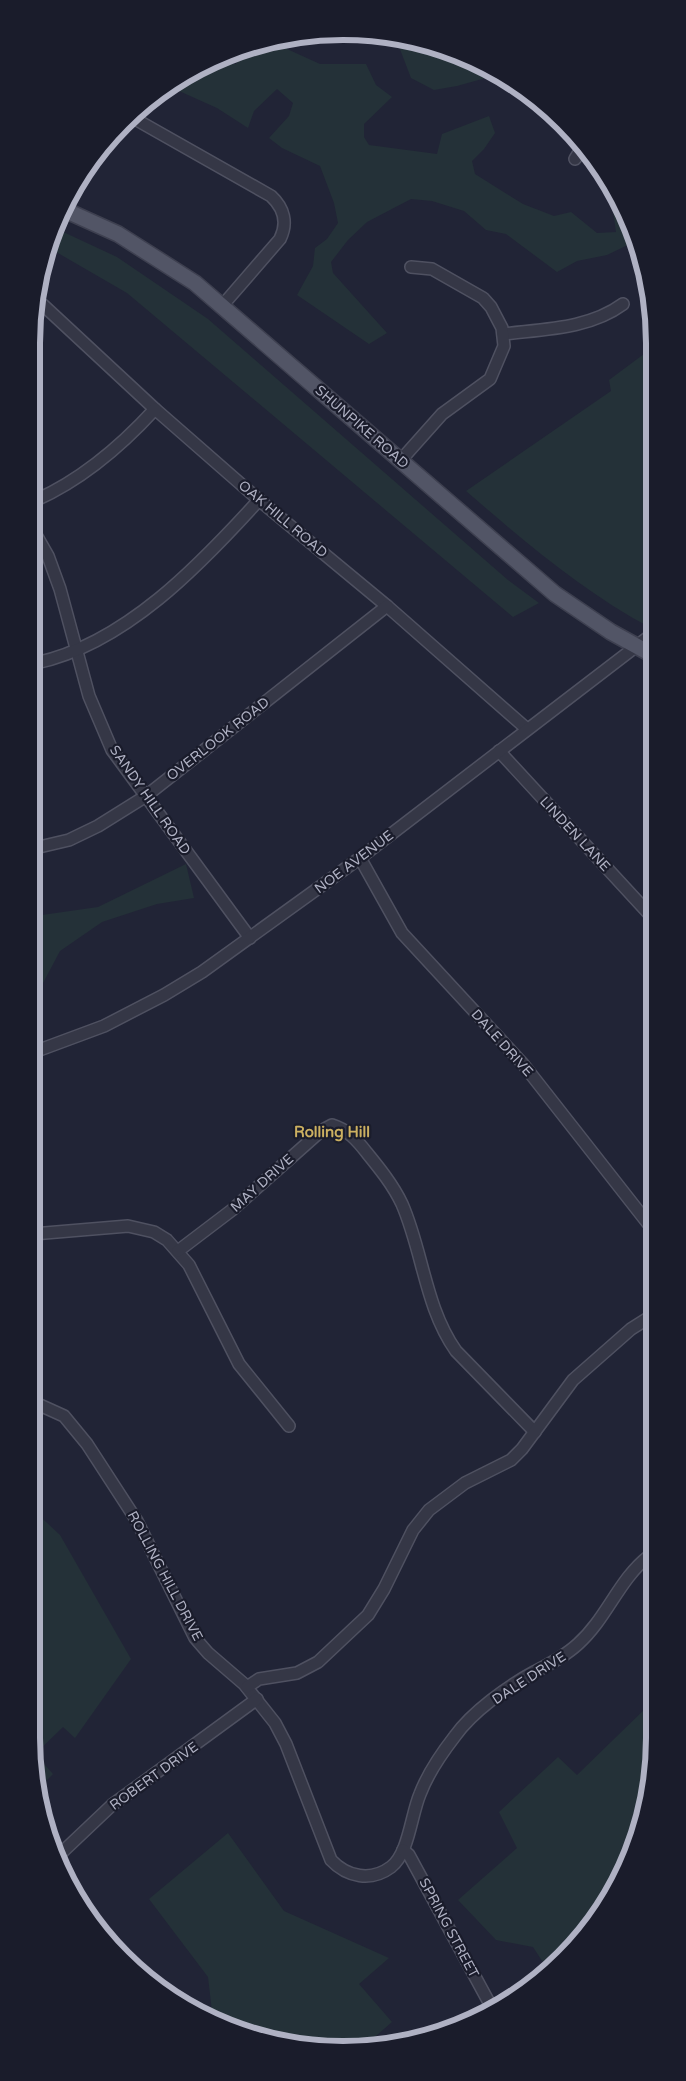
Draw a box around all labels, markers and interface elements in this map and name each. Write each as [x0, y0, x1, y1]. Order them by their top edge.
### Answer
street label: SHUNPIKE ROAD [312, 382, 412, 472]
street label: OAK HILL ROAD [235, 477, 331, 561]
street label: OVERLOOK ROAD [163, 694, 273, 784]
street label: SANDY HILL ROAD [106, 742, 194, 858]
street label: LINDEN LANE [536, 793, 614, 875]
street label: NOE AVENUE [311, 827, 397, 897]
street label: DALE DRIVE [467, 1006, 537, 1080]
district label: Rolling Hill [294, 1123, 370, 1142]
street label: MAY DRIVE [227, 1150, 297, 1216]
street label: ROLLING HILL DRIVE [124, 1508, 206, 1644]
street label: DALE DRIVE [489, 1648, 569, 1708]
street label: ROBERT DRIVE [106, 1738, 202, 1814]
street label: SPRING STREET [416, 1875, 483, 1981]

